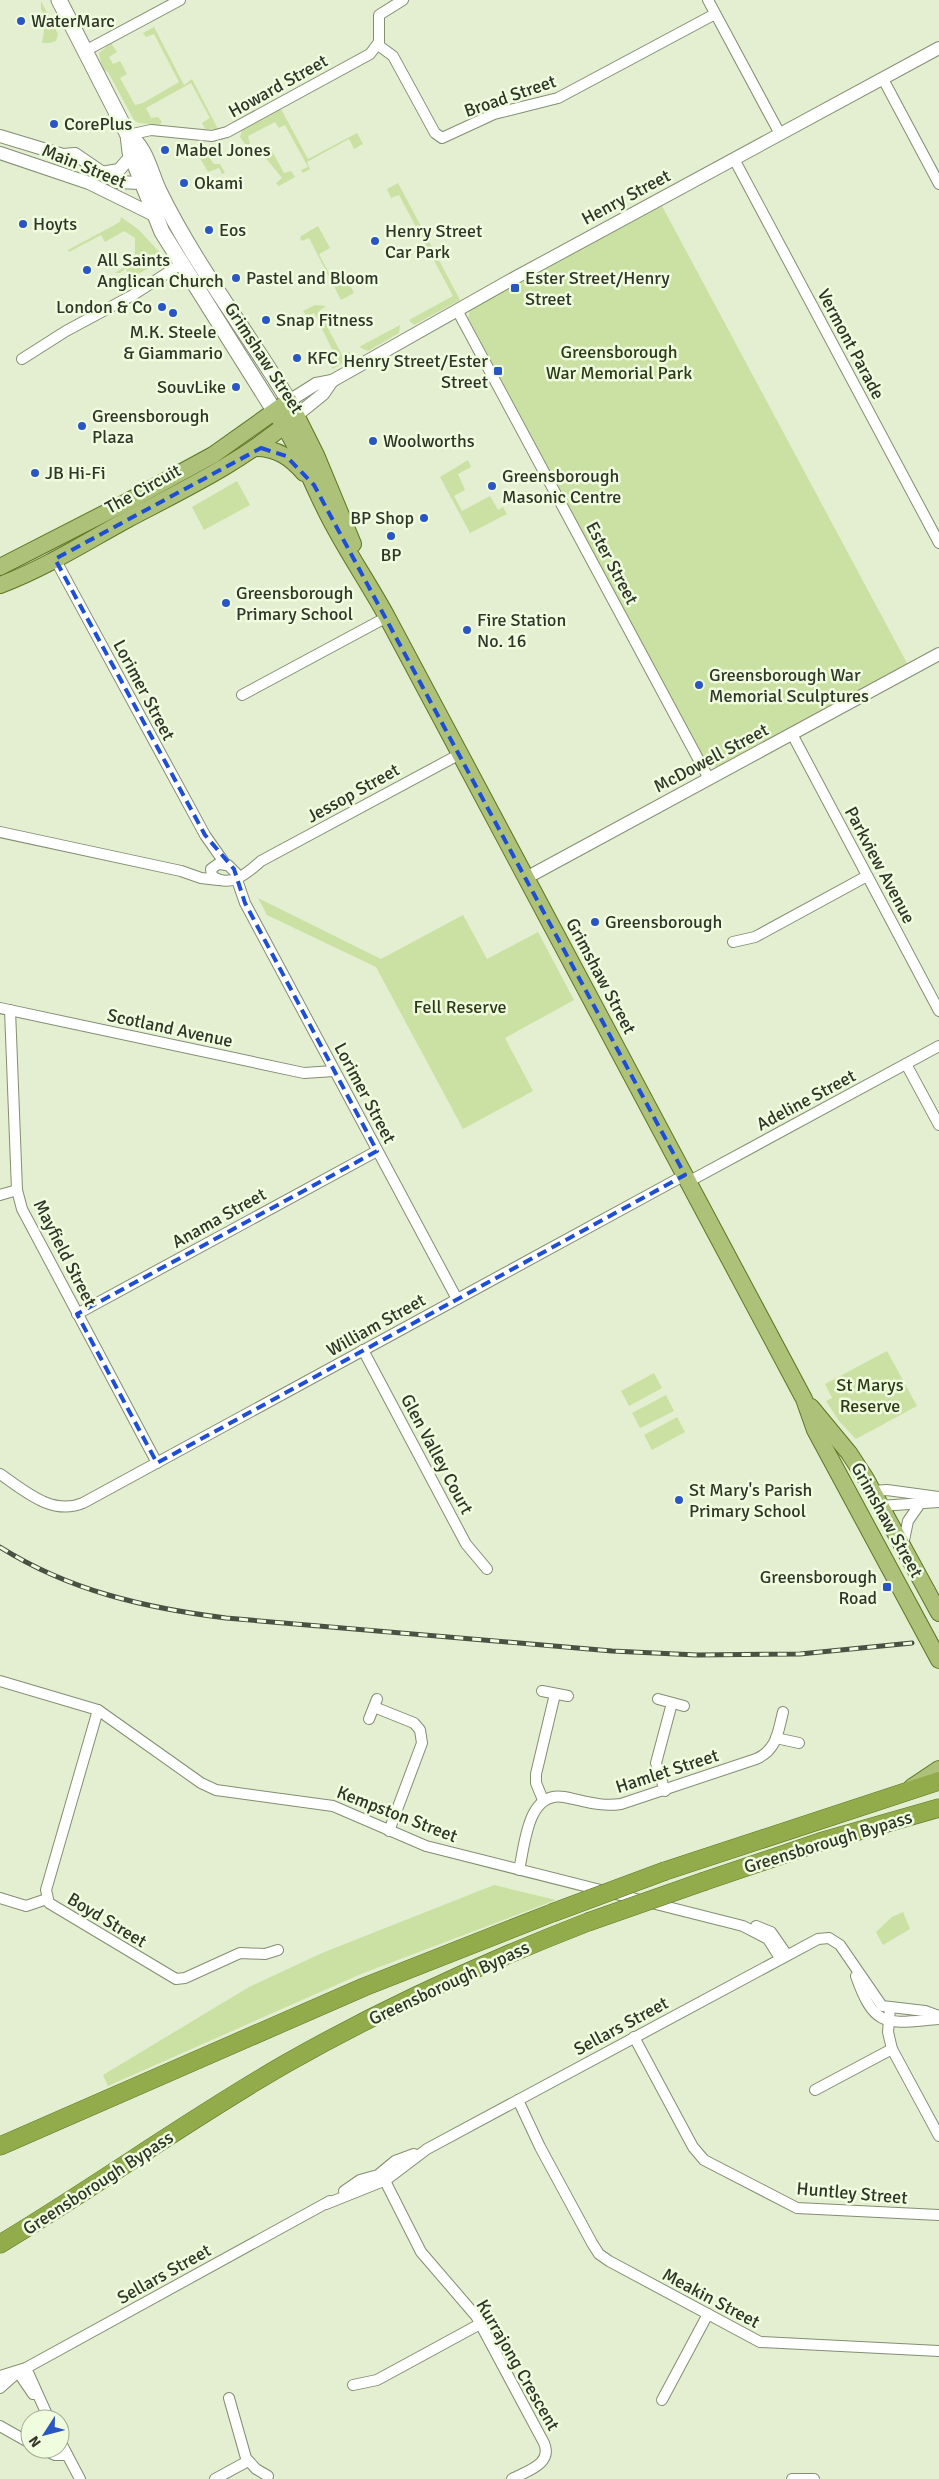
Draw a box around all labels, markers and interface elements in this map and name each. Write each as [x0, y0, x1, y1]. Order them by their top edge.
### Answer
place label: WaterMarc [31, 10, 115, 32]
marker: WaterMarc [15, 15, 27, 27]
street label: Howard Street [225, 50, 331, 122]
street label: Broad Street [461, 70, 559, 122]
place label: CorePlus [64, 113, 133, 135]
marker: CorePlus [48, 118, 60, 130]
street label: Main Street [38, 139, 130, 193]
place label: Mabel Jones [175, 139, 271, 161]
marker: Mabel Jones [159, 144, 171, 156]
street label: Henry Street [578, 164, 674, 230]
place label: Okami [194, 172, 243, 194]
marker: Okami [178, 177, 190, 189]
place label: Hoyts [33, 213, 77, 235]
marker: Hoyts [17, 218, 29, 230]
place label: Eos [219, 219, 246, 241]
place label: Henry Street Car Park [385, 220, 482, 263]
marker: Eos [203, 224, 215, 236]
marker: Henry Street Car Park [369, 235, 381, 247]
place label: All Saints Anglican Church [97, 249, 224, 292]
marker: All Saints Anglican Church [81, 264, 93, 276]
place label: Pastel and Bloom [246, 267, 379, 289]
place label: Ester Street/Henry Street [525, 267, 670, 310]
marker: Pastel and Bloom [230, 272, 242, 284]
marker: Ester Street/Henry Street [509, 282, 521, 294]
street label: Vermont Parade [813, 285, 889, 403]
place label: London & Co [56, 296, 152, 318]
street label: Grimshaw Street [220, 298, 308, 418]
marker: London & Co [156, 301, 168, 313]
marker: M.K. Steele & Giammario [167, 307, 179, 319]
place label: Snap Fitness [276, 309, 374, 331]
marker: Snap Fitness [260, 314, 272, 326]
place label: M.K. Steele & Giammario [123, 321, 223, 364]
park label: Greensborough War Memorial Park [546, 341, 692, 384]
place label: KFC [307, 347, 338, 369]
place label: Henry Street/Ester Street [343, 350, 488, 393]
marker: KFC [291, 352, 303, 364]
marker: Henry Street/Ester Street [492, 365, 504, 377]
place label: SouvLike [157, 376, 226, 398]
marker: SouvLike [230, 381, 242, 393]
place label: Greensborough Plaza [92, 405, 209, 448]
marker: Greensborough Plaza [76, 420, 88, 432]
place label: Woolworths [383, 430, 475, 452]
marker: Woolworths [367, 435, 379, 447]
street label: The Circuit [101, 459, 185, 519]
place label: JB Hi-Fi [45, 462, 106, 484]
place label: Greensborough Masonic Centre [502, 465, 621, 508]
marker: JB Hi-Fi [29, 467, 41, 479]
marker: Greensborough Masonic Centre [486, 480, 498, 492]
place label: BP Shop [350, 507, 414, 529]
marker: BP Shop [418, 512, 430, 524]
street label: Ester Street [581, 518, 643, 608]
marker: BP [385, 530, 397, 542]
place label: BP [380, 544, 402, 566]
place label: Greensborough Primary School [236, 582, 353, 625]
marker: Greensborough Primary School [220, 597, 232, 609]
place label: Fire Station No. 16 [477, 609, 566, 652]
marker: Fire Station No. 16 [461, 624, 473, 636]
street label: Lorimer Street [108, 636, 180, 744]
place label: Greensborough War Memorial Sculptures [709, 664, 869, 707]
marker: Greensborough War Memorial Sculptures [693, 679, 705, 691]
street label: McDowell Street [650, 719, 772, 797]
street label: Jessop Street [303, 759, 403, 827]
street label: Parkview Avenue [840, 803, 920, 927]
place label: Greensborough [605, 911, 722, 933]
street label: Grimshaw Street [561, 914, 641, 1038]
marker: Greensborough [589, 916, 601, 928]
park label: Fell Reserve [414, 996, 506, 1018]
street label: Scotland Avenue [105, 1004, 235, 1052]
street label: Lorimer Street [329, 1039, 401, 1147]
street label: Adeline Street [753, 1065, 859, 1135]
street label: Anama Street [168, 1183, 270, 1253]
street label: Mayfield Street [29, 1196, 101, 1310]
street label: William Street [323, 1289, 429, 1361]
park label: St Marys Reserve [836, 1374, 904, 1417]
street label: Glen Valley Court [396, 1390, 478, 1518]
street label: Grimshaw Street [846, 1459, 928, 1581]
place label: St Mary's Parish Primary School [689, 1479, 812, 1522]
marker: St Mary's Parish Primary School [673, 1494, 685, 1506]
place label: Greensborough Road [760, 1566, 877, 1609]
marker: Greensborough Road [881, 1581, 893, 1593]
street label: Hamlet Street [613, 1744, 721, 1798]
street label: Kempston Street [334, 1781, 460, 1847]
street label: Greensborough Bypass [741, 1806, 915, 1878]
street label: Boyd Street [63, 1888, 151, 1952]
street label: Greensborough Bypass [365, 1936, 533, 2030]
street label: Sellars Street [570, 1992, 672, 2060]
street label: Greensborough Bypass [19, 2126, 177, 2240]
street label: Huntley Street [796, 2177, 908, 2209]
street label: Sellars Street [113, 2239, 215, 2309]
street label: Meakin Street [659, 2263, 763, 2333]
street label: Kurrajong Crescent [472, 2296, 564, 2434]
north arrow [20, 2409, 70, 2459]
text: N [25, 2432, 45, 2450]

